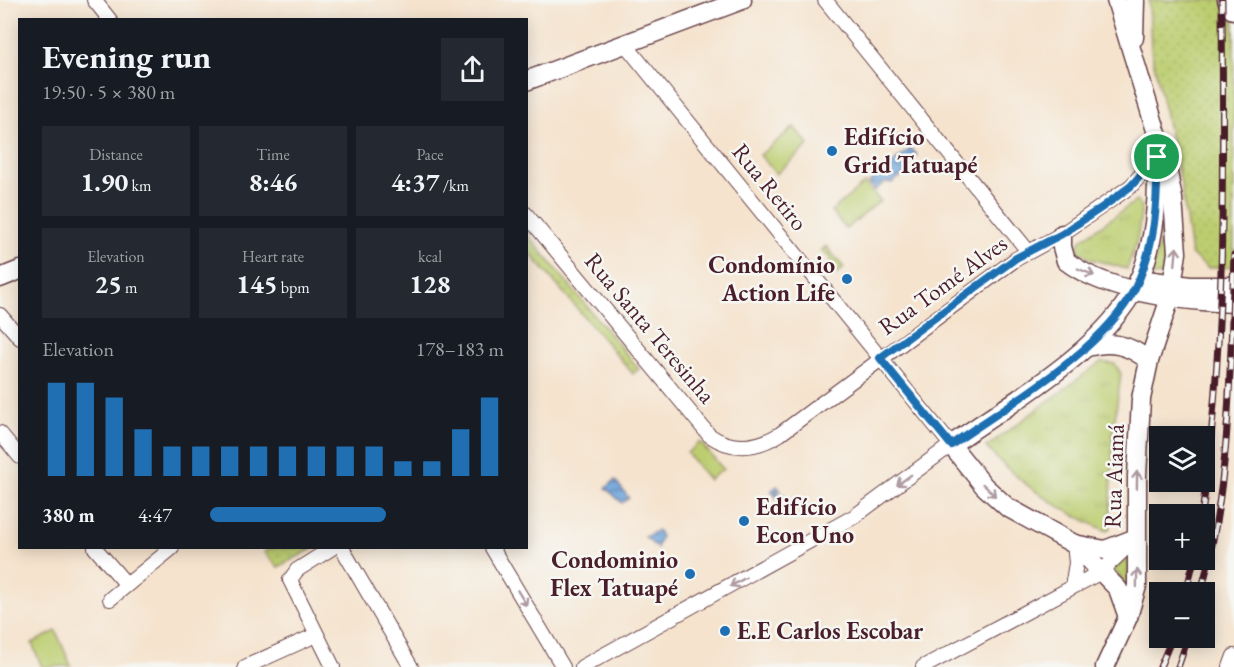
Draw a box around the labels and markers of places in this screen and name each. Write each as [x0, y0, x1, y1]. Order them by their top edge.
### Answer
place label: Edifício Grid Tatuapé [844, 121, 978, 180]
pin [1131, 131, 1182, 182]
marker: Edifício Grid Tatuapé [825, 144, 839, 158]
place label: Condomínio Action Life [708, 249, 835, 308]
marker: Condomínio Action Life [840, 272, 854, 286]
place label: Edifício Econ Uno [756, 491, 854, 550]
marker: Edifício Econ Uno [737, 514, 751, 528]
place label: Condominio Flex Tatuapé [550, 544, 678, 603]
marker: Condominio Flex Tatuapé [683, 567, 697, 581]
place label: E.E Carlos Escobar [737, 615, 923, 646]
marker: E.E Carlos Escobar [718, 624, 732, 638]

